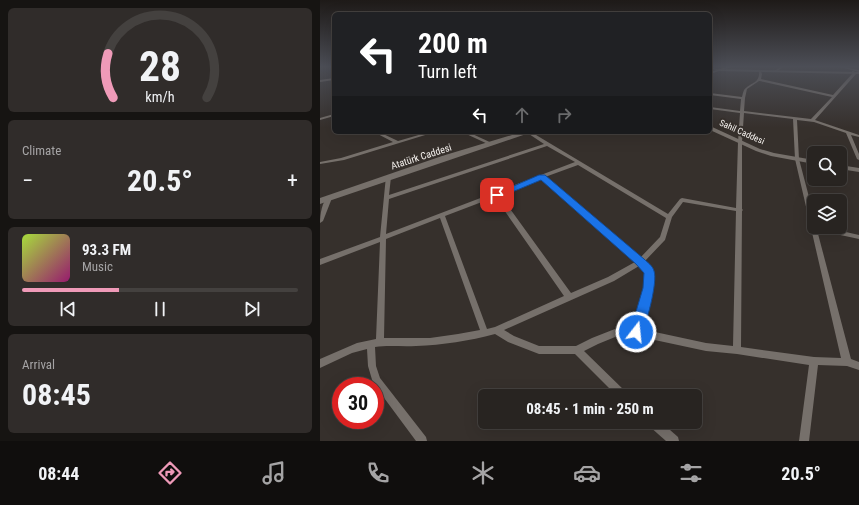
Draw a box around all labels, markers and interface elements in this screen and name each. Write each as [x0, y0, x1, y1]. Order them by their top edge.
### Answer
text: 200 m [418, 27, 488, 60]
icon: left [352, 28, 404, 80]
text: 28 [139, 42, 181, 91]
text: Turn left [418, 61, 477, 82]
text: km/h [145, 89, 175, 105]
icon: left [469, 104, 491, 126]
icon: ahead [511, 104, 533, 126]
icon: right [553, 104, 575, 126]
street label: Sahil Caddesi [718, 118, 766, 146]
street label: Atatürk Caddesi [389, 142, 453, 171]
text: Climate [22, 143, 61, 158]
map controls [807, 146, 847, 234]
button: search [807, 146, 847, 186]
text: 20.5° [127, 163, 193, 198]
text: − [22, 168, 33, 193]
text: + [287, 168, 298, 193]
pin [480, 178, 514, 212]
icon: arrive [486, 184, 508, 206]
button: layers [807, 194, 847, 234]
text: 93.3 FM [82, 241, 131, 259]
text: Music [82, 259, 113, 274]
icon: previous [57, 298, 79, 320]
icon: pause [149, 298, 171, 320]
icon: next [241, 298, 263, 320]
position arrow [615, 311, 657, 353]
text: Arrival [22, 357, 55, 372]
text: 08:45 [22, 377, 91, 412]
speed limit sign: 30 [332, 377, 384, 429]
text: 08:45 · 1 min · 250 m [526, 400, 654, 418]
icon: directions [156, 459, 184, 487]
icon: music [260, 459, 288, 487]
icon: phone [364, 459, 392, 487]
icon: climate [469, 459, 497, 487]
icon: car [573, 459, 601, 487]
icon: filters [677, 459, 705, 487]
text: 08:44 [38, 463, 79, 484]
text: 20.5° [781, 463, 821, 484]

